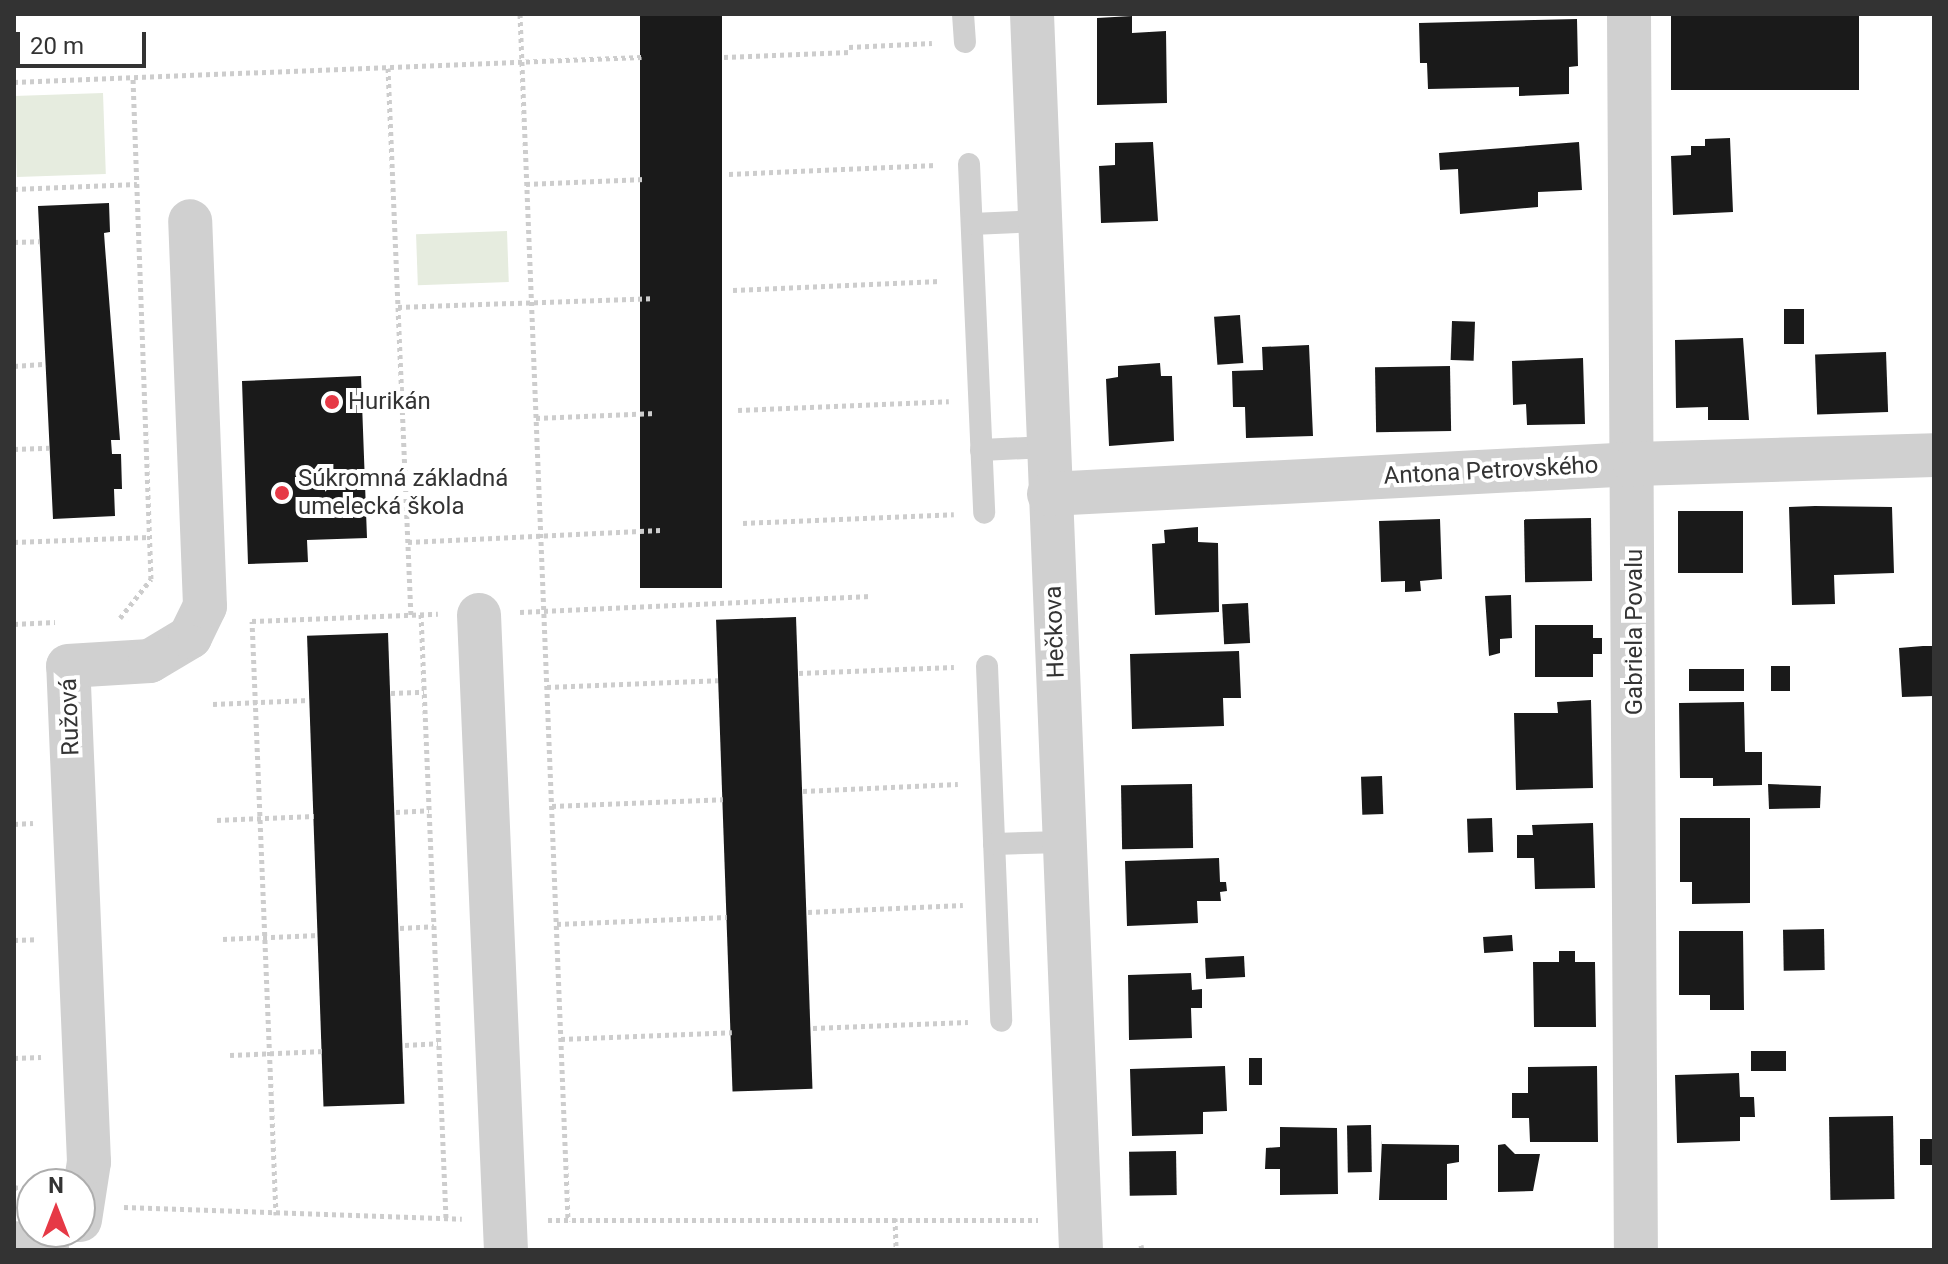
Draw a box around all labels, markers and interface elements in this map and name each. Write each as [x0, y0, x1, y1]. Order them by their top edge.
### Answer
scale bar [20, 16, 150, 66]
text: 20 m [30, 32, 84, 60]
place label: Hurikán [348, 388, 431, 416]
marker: Hurikán [323, 393, 341, 411]
street label: Antona Petrovského [1383, 451, 1599, 491]
place label: Súkromná základná umelecká škola [298, 465, 508, 521]
marker: Súkromná základná umelecká škola [273, 484, 291, 502]
street label: Gabriela Povalu [1621, 549, 1649, 715]
street label: Hečkova [1039, 585, 1071, 679]
street label: Ružová [54, 678, 86, 756]
north arrow [16, 1168, 96, 1248]
text: N [48, 1173, 64, 1198]

